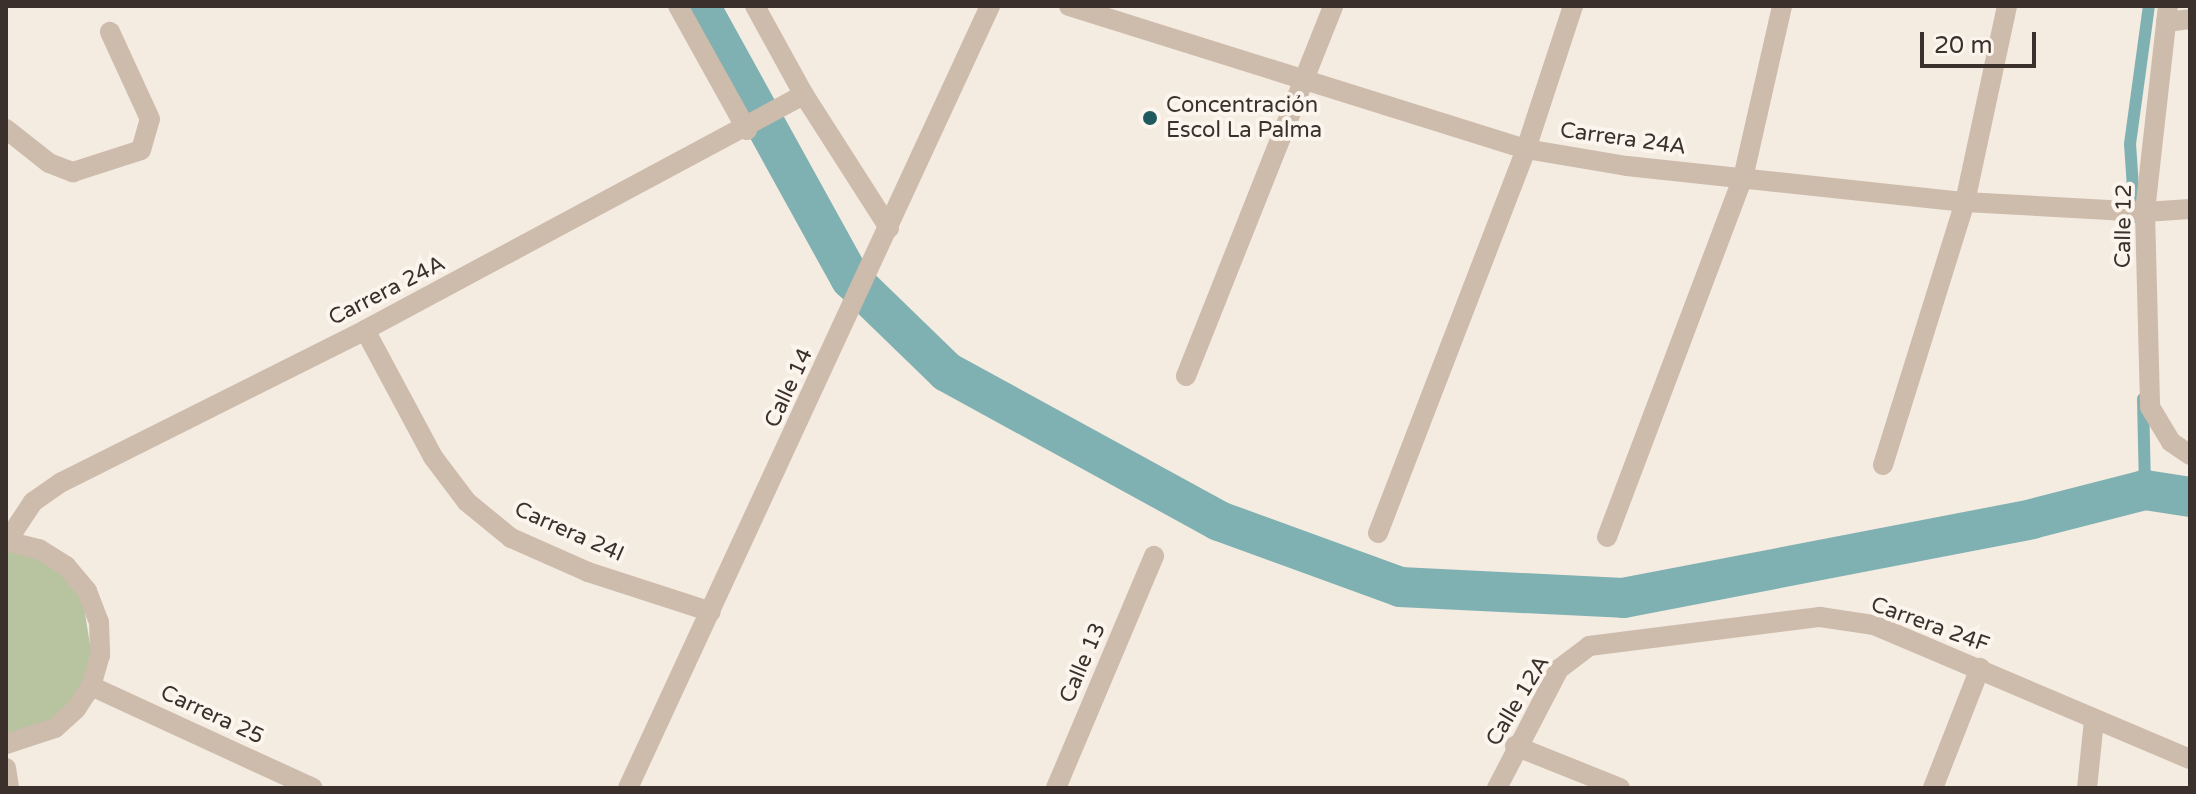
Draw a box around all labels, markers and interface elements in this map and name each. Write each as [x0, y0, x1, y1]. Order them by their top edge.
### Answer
scale bar [1924, 16, 2040, 66]
text: 20 m [1934, 31, 1992, 60]
place label: Concentración Escol La Palma [1166, 92, 1322, 144]
marker: Concentración Escol La Palma [1141, 109, 1159, 127]
street label: Carrera 24A [1558, 117, 1688, 161]
street label: Calle 12 [2110, 184, 2138, 268]
street label: Carrera 24A [324, 250, 450, 332]
street label: Calle 14 [759, 344, 819, 432]
street label: Carrera 24I [510, 496, 628, 568]
street label: Carrera 24F [1867, 591, 1993, 659]
street label: Calle 13 [1054, 619, 1112, 707]
street label: Calle 12A [1481, 651, 1555, 751]
street label: Carrera 25 [156, 680, 268, 750]

